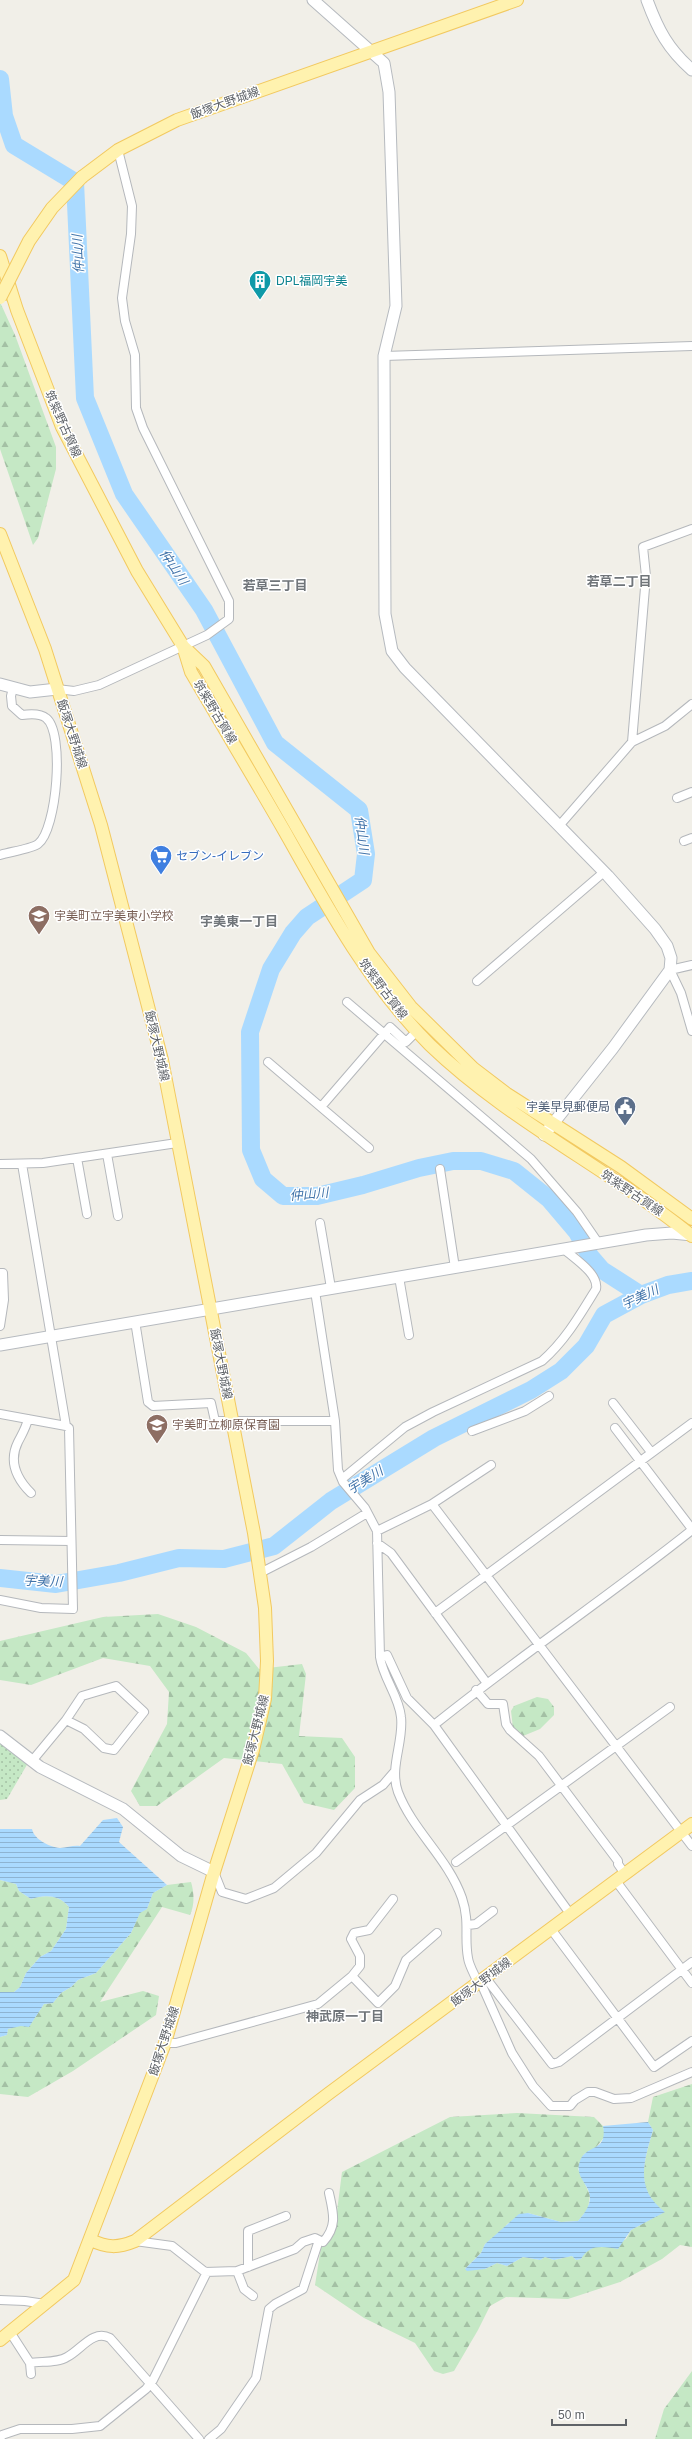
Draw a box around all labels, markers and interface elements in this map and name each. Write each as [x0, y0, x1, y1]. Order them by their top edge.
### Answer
street label: 飯塚大野城線 [189, 84, 261, 122]
water label: 仲山川 [69, 232, 87, 274]
building icon: DPL福岡宇美 [247, 268, 273, 301]
place label: DPL福岡宇美 [276, 274, 347, 288]
street label: 筑紫野古賀線 [42, 388, 84, 460]
water label: 仲山川 [157, 547, 192, 589]
district label: 若草二丁目 [586, 574, 652, 589]
district label: 若草三丁目 [242, 578, 308, 593]
street label: 筑紫野古賀線 [190, 678, 240, 746]
street label: 飯塚大野城線 [54, 698, 90, 770]
water label: 仲山川 [352, 815, 372, 857]
supermarket icon: セブン-イレブン [148, 843, 174, 876]
place label: セブン-イレブン [176, 849, 264, 863]
school or university icon: 宇美町立宇美東小学校 [26, 903, 52, 936]
place label: 宇美町立宇美東小学校 [54, 909, 174, 923]
district label: 宇美東一丁目 [200, 914, 278, 929]
street label: 筑紫野古賀線 [356, 956, 410, 1022]
street label: 飯塚大野城線 [142, 1009, 172, 1083]
public building icon: 宇美早見郵便局 [612, 1094, 638, 1127]
place label: 宇美早見郵便局 [526, 1100, 610, 1114]
street label: 筑紫野古賀線 [598, 1167, 666, 1219]
water label: 仲山川 [289, 1185, 331, 1203]
water label: 宇美川 [619, 1281, 663, 1312]
street label: 飯塚大野城線 [207, 1327, 235, 1401]
school or university icon: 宇美町立柳原保育園 [144, 1412, 170, 1445]
place label: 宇美町立柳原保育園 [172, 1418, 280, 1432]
water label: 宇美川 [344, 1462, 387, 1497]
water label: 宇美川 [23, 1573, 65, 1589]
street label: 飯塚大野城線 [240, 1693, 272, 1767]
street label: 飯塚大野城線 [448, 1955, 514, 2009]
street label: 飯塚大野城線 [146, 2005, 182, 2077]
district label: 神武原一丁目 [306, 2009, 384, 2024]
scale bar [552, 2401, 626, 2427]
text: 50 m [558, 2408, 585, 2422]

